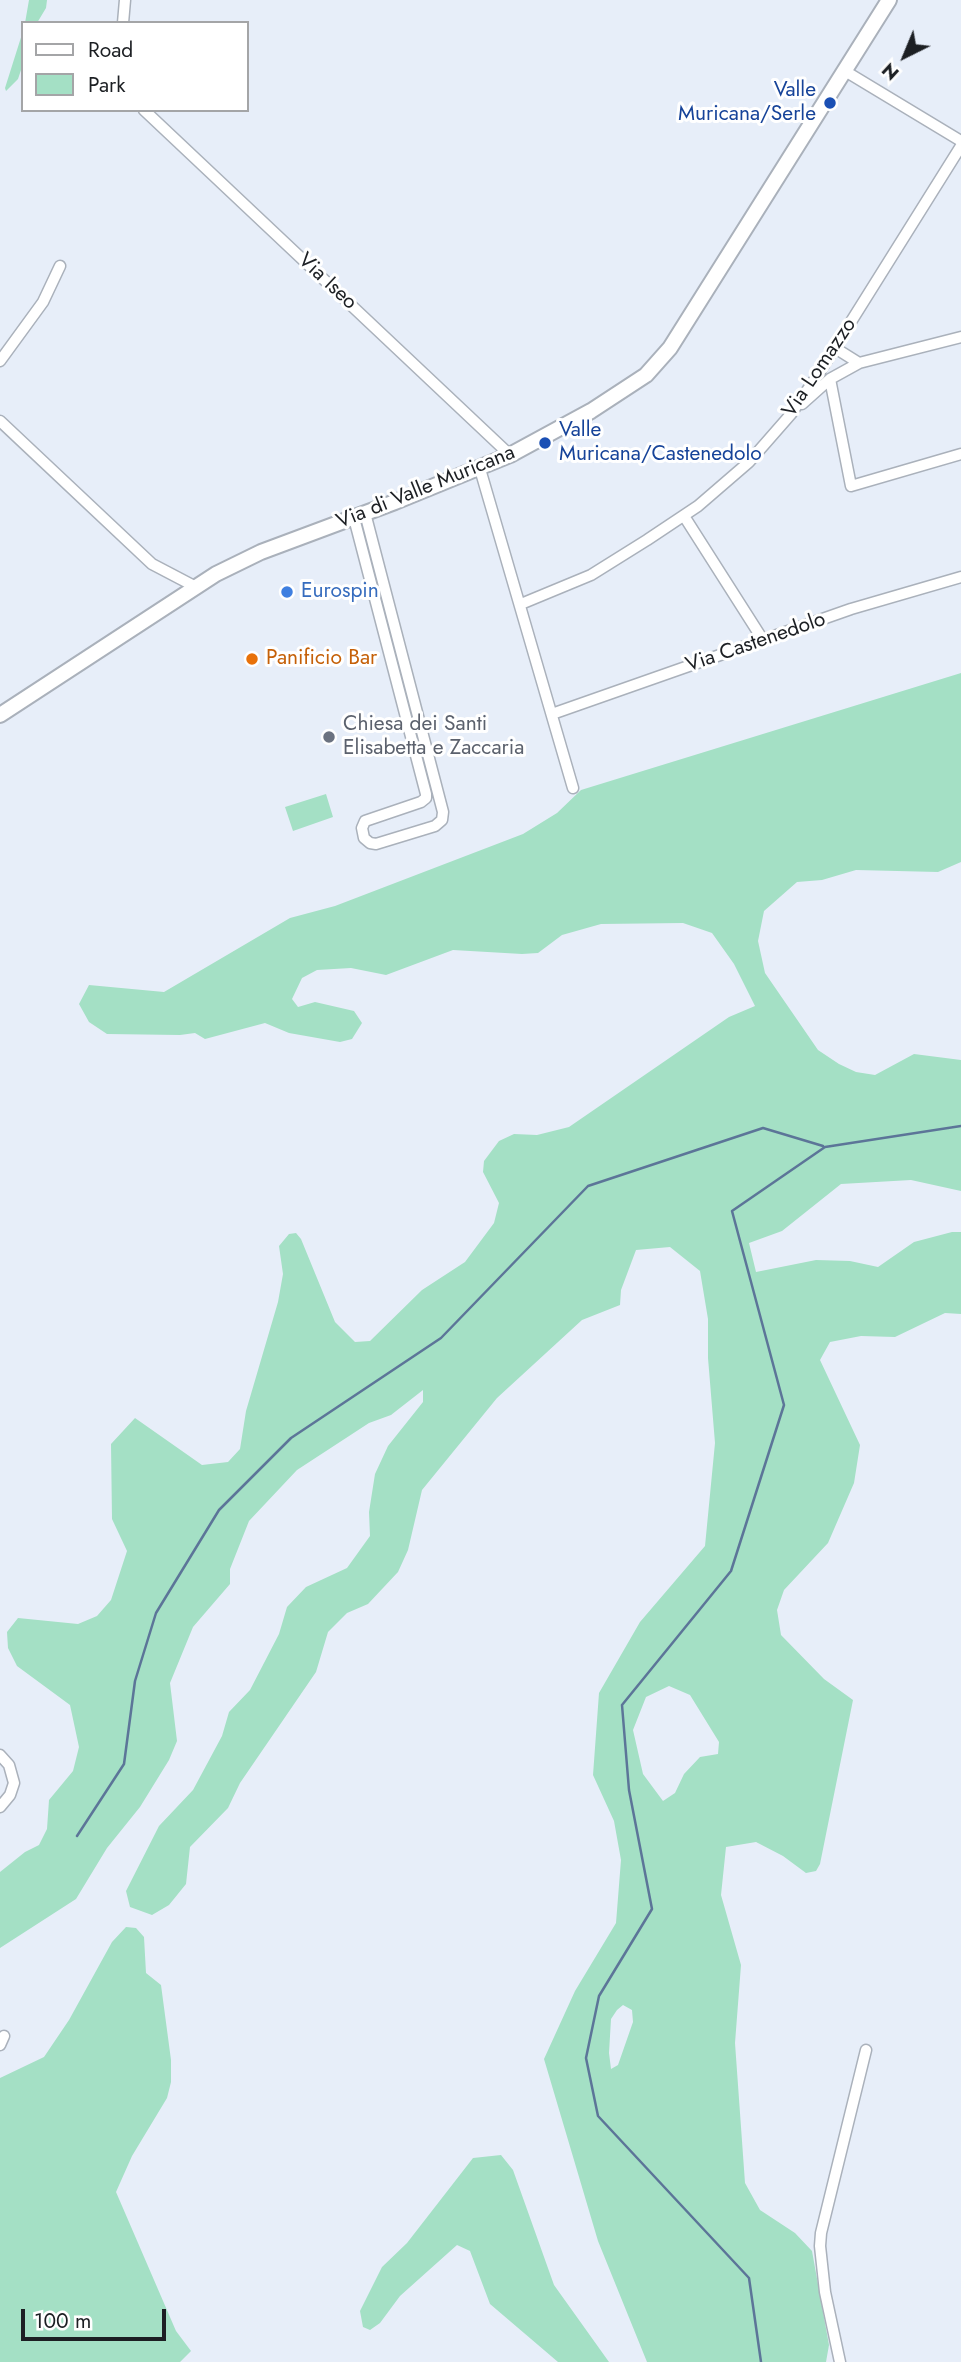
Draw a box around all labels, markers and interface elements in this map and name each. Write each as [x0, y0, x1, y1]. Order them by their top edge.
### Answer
legend [21, 21, 248, 112]
north arrow [870, 21, 940, 91]
text: Road [88, 35, 133, 65]
text: N [876, 57, 905, 87]
text: Park [88, 70, 125, 100]
place label: Valle Muricana/Serle [678, 78, 816, 128]
marker: Valle Muricana/Serle [822, 95, 838, 111]
street label: Via Iseo [292, 248, 362, 316]
street label: Via Lomazzo [778, 314, 862, 422]
place label: Valle Muricana/Castenedolo [559, 418, 762, 468]
marker: Valle Muricana/Castenedolo [537, 435, 553, 451]
street label: Via di Valle Muricana [333, 441, 519, 535]
place label: Eurospin [301, 579, 379, 605]
marker: Eurospin [279, 584, 295, 600]
street label: Via Castenedolo [683, 607, 829, 679]
place label: Panificio Bar [266, 646, 377, 672]
marker: Panificio Bar [244, 651, 260, 667]
place label: Chiesa dei Santi Elisabetta e Zaccaria [343, 712, 524, 762]
marker: Chiesa dei Santi Elisabetta e Zaccaria [321, 729, 337, 745]
scale bar [24, 2296, 170, 2340]
text: 100 m [34, 2306, 91, 2336]

